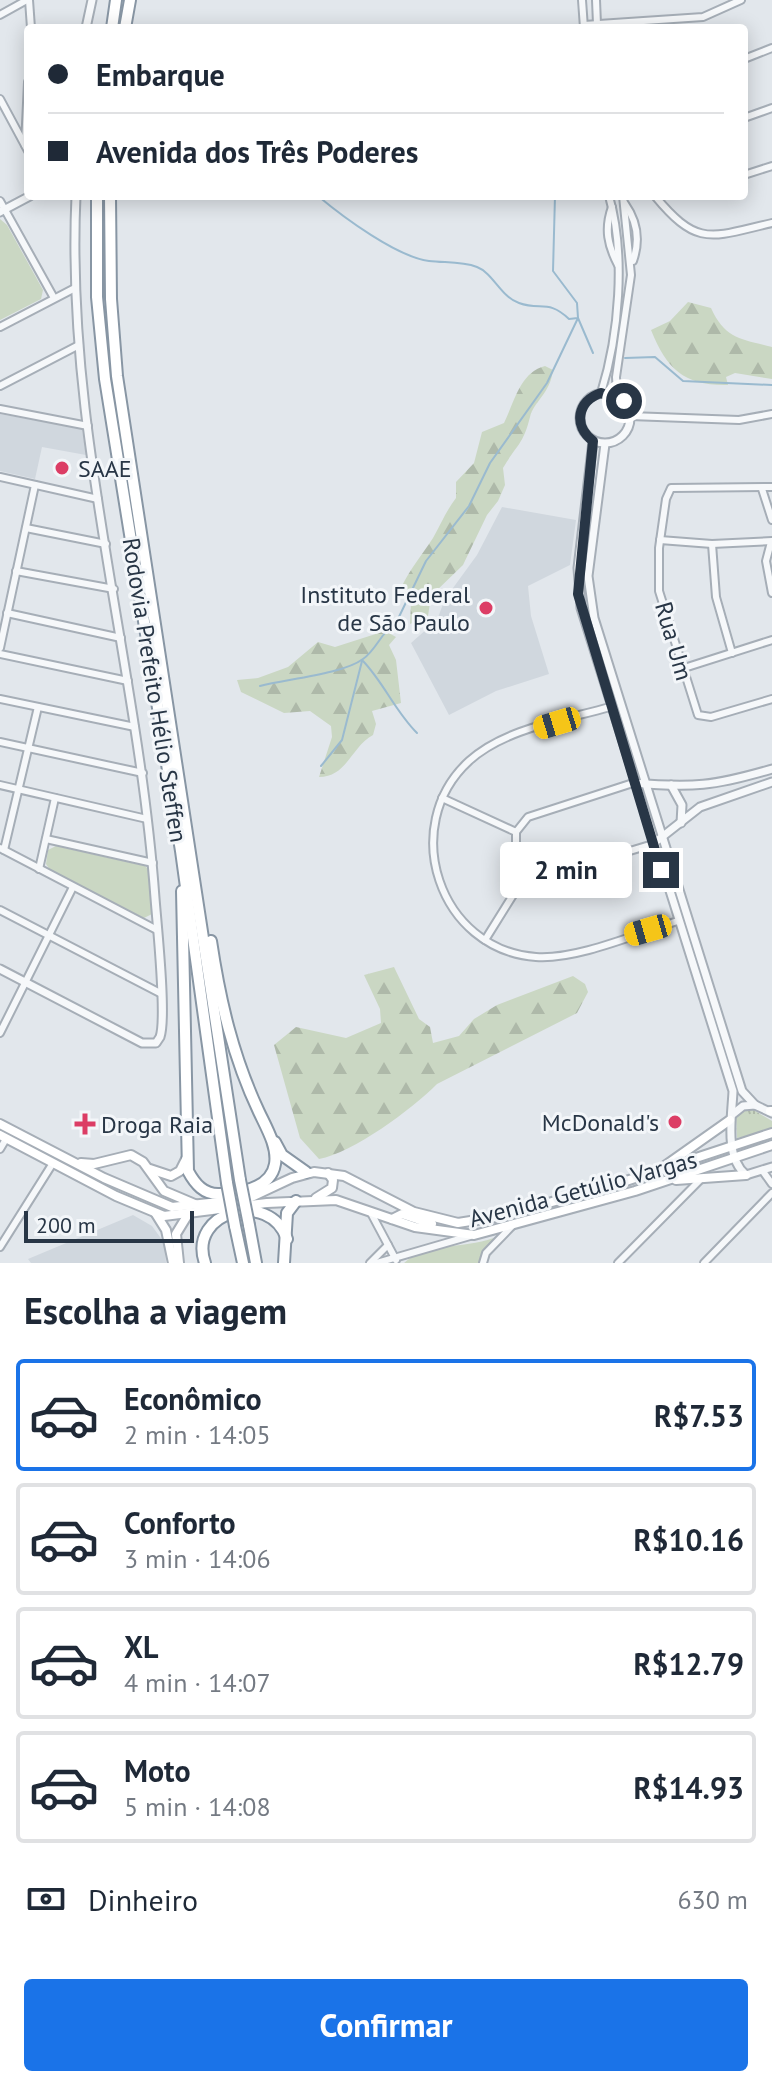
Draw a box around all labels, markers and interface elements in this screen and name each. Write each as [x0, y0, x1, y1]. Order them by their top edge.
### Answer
text: Embarque [96, 55, 225, 94]
text: Avenida dos Três Poderes [96, 132, 418, 171]
route start [606, 383, 642, 419]
place label: SAAE [78, 453, 132, 484]
marker: SAAE [53, 459, 71, 477]
street label: Rodovia Prefeito Hélio Steffen [116, 535, 194, 845]
place label: Instituto Federal de São Paulo [300, 579, 470, 638]
street label: Rua Um [648, 598, 700, 684]
marker: Instituto Federal de São Paulo [477, 599, 495, 617]
car [531, 705, 583, 741]
callout: 2 min [501, 842, 633, 898]
route end [643, 852, 679, 888]
text: 2 min [534, 853, 598, 886]
car [622, 912, 674, 948]
place label: McDonald's [542, 1107, 659, 1138]
place label: Droga Raia [101, 1109, 213, 1140]
marker: McDonald's [666, 1113, 684, 1131]
marker: Droga Raia [76, 1115, 94, 1133]
street label: Avenida Getúlio Vargas [466, 1144, 700, 1234]
scale bar [24, 1207, 194, 1243]
text: 200 m [36, 1211, 96, 1239]
text: Escolha a viagem [24, 1287, 287, 1334]
icon: car [28, 1379, 100, 1451]
text: Econômico [124, 1379, 262, 1418]
text: R$7.53 [654, 1396, 744, 1435]
text: 2 min · 14:05 [124, 1418, 271, 1451]
icon: car [28, 1503, 100, 1575]
text: Conforto [124, 1503, 236, 1542]
text: R$10.16 [634, 1520, 744, 1559]
text: 3 min · 14:06 [124, 1542, 271, 1575]
icon: car [28, 1627, 100, 1699]
text: XL [124, 1627, 158, 1666]
text: R$12.79 [634, 1644, 744, 1683]
text: 4 min · 14:07 [124, 1666, 271, 1699]
icon: car [28, 1751, 100, 1823]
text: Moto [124, 1751, 191, 1790]
text: R$14.93 [634, 1768, 744, 1807]
text: 5 min · 14:08 [124, 1790, 271, 1823]
icon: cash [24, 1877, 68, 1921]
text: Dinheiro [88, 1880, 198, 1919]
text: 630 m [677, 1883, 748, 1916]
button: Confirmar [24, 1979, 748, 2071]

